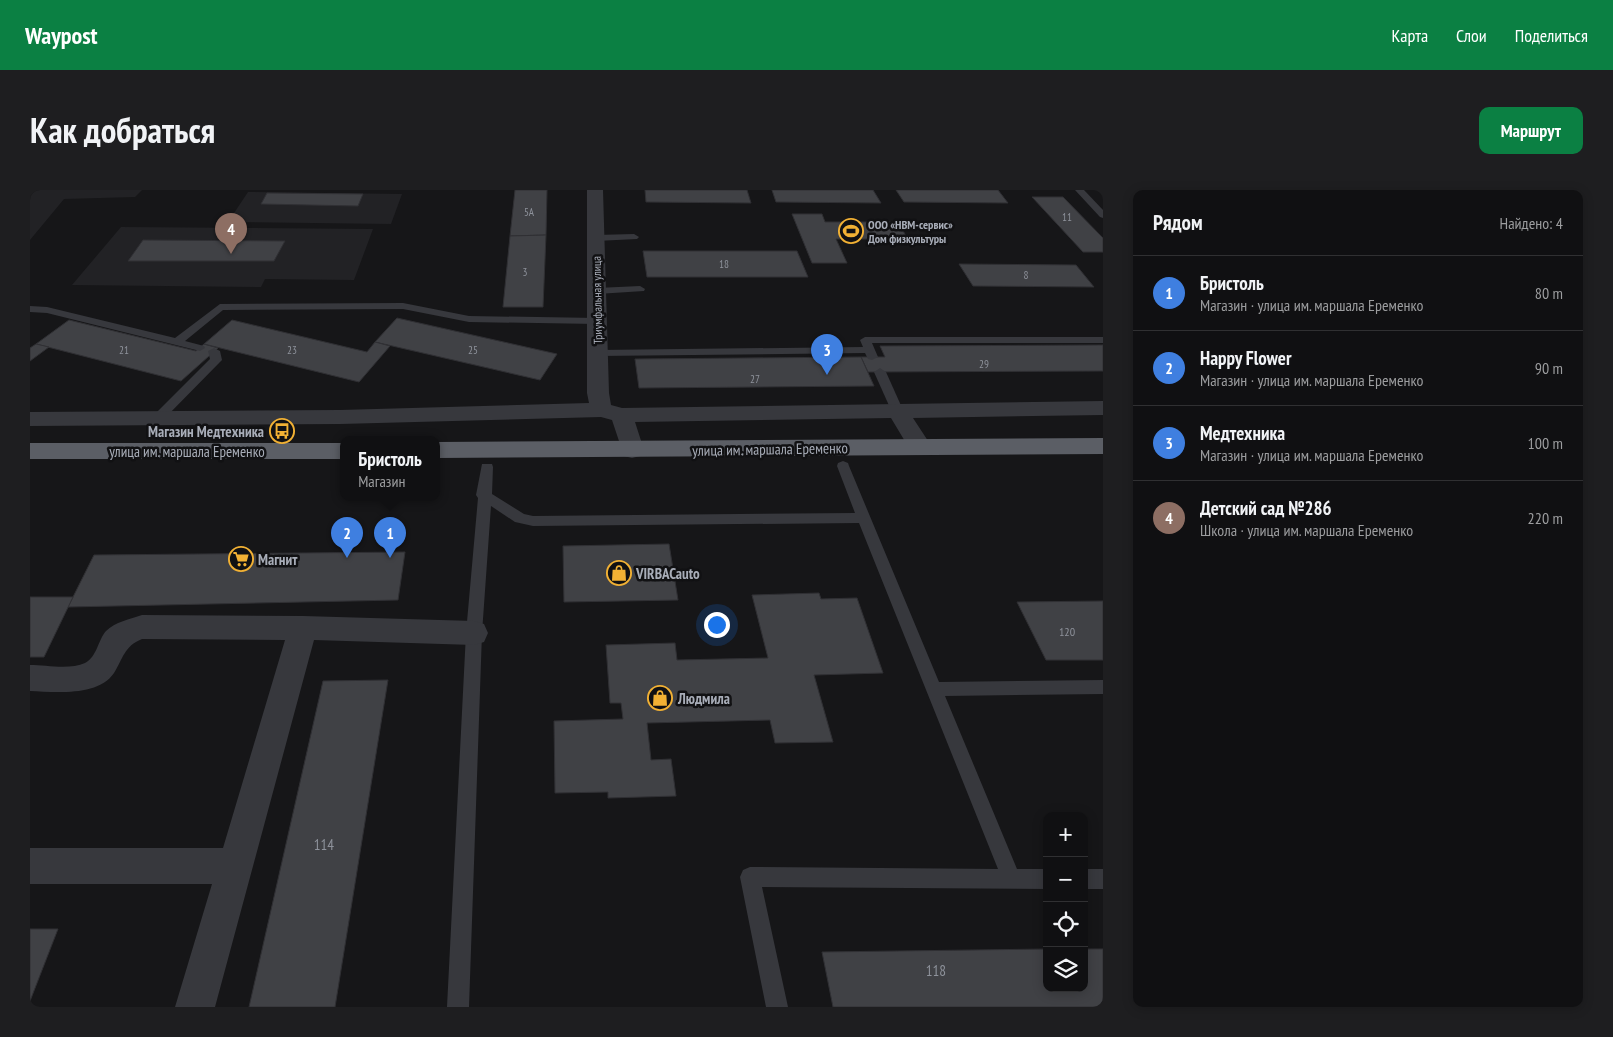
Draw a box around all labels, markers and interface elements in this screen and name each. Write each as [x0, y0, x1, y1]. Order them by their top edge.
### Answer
text: Waypost [25, 20, 98, 51]
text: Карта [1391, 24, 1428, 47]
text: Слои [1456, 24, 1487, 47]
text: Поделиться [1515, 24, 1588, 47]
text: Как добраться [30, 107, 215, 153]
button: Маршрут [1479, 107, 1583, 154]
house number: 5А [524, 205, 535, 219]
text: Рядом [1153, 209, 1203, 236]
house number: 11 [1062, 210, 1072, 224]
pin: 4 [215, 213, 247, 254]
text: Найдено: 4 [1500, 213, 1563, 233]
place label: ООО «НВМ-сервис» Дом физкультуры [868, 217, 953, 246]
sports icon: ООО «НВМ-сервис» Дом физкультуры [838, 218, 864, 244]
street label: Триумфальная улица [589, 256, 605, 344]
house number: 18 [719, 257, 729, 271]
house number: 3 [523, 265, 528, 279]
house number: 8 [1024, 268, 1029, 282]
text: Бристоль [1200, 271, 1264, 295]
text: 1 [1165, 283, 1173, 303]
text: 80 m [1535, 283, 1563, 303]
text: Магазин · улица им. маршала Еременко [1200, 295, 1423, 315]
pin: 3 [811, 334, 843, 375]
house number: 21 [119, 343, 129, 357]
house number: 23 [287, 343, 297, 357]
house number: 25 [468, 343, 478, 357]
text: Happy Flower [1200, 346, 1292, 370]
house number: 29 [979, 357, 989, 371]
text: 2 [1165, 358, 1173, 378]
text: 90 m [1535, 358, 1563, 378]
text: Магазин · улица им. маршала Еременко [1200, 370, 1423, 390]
house number: 27 [750, 372, 760, 386]
bus stop icon: Магазин Медтехника [269, 418, 295, 444]
text: Медтехника [1200, 421, 1285, 445]
place label: Магазин Медтехника [148, 422, 264, 441]
text: 3 [1165, 433, 1173, 453]
text: 100 m [1528, 433, 1563, 453]
popup [340, 436, 440, 501]
street label: улица им. маршала Еременко [692, 438, 848, 460]
street label: улица им. маршала Еременко [109, 442, 265, 461]
text: Магазин · улица им. маршала Еременко [1200, 445, 1423, 465]
text: Бристоль [358, 447, 422, 471]
text: Магазин [358, 471, 405, 491]
text: Детский сад №286 [1200, 496, 1332, 520]
text: 4 [1165, 508, 1173, 528]
text: 220 m [1528, 508, 1563, 528]
pin: 2 [331, 517, 363, 558]
pin: 1 [374, 517, 406, 558]
text: Школа · улица им. маршала Еременко [1200, 520, 1413, 540]
supermarket icon: Магнит [228, 546, 254, 572]
place label: Магнит [258, 550, 298, 569]
shop icon: VIRBACauto [606, 560, 632, 586]
place label: VIRBACauto [635, 564, 700, 583]
your location [704, 612, 730, 638]
house number: 120 [1059, 624, 1075, 639]
shop icon: Людмила [647, 685, 673, 711]
place label: Людмила [677, 689, 730, 708]
map controls [1043, 812, 1088, 992]
button: + [1043, 812, 1088, 857]
house number: 114 [314, 835, 334, 854]
button: − [1043, 857, 1088, 902]
button: locate [1043, 902, 1088, 947]
button: layers [1043, 947, 1088, 992]
house number: 118 [926, 961, 946, 980]

